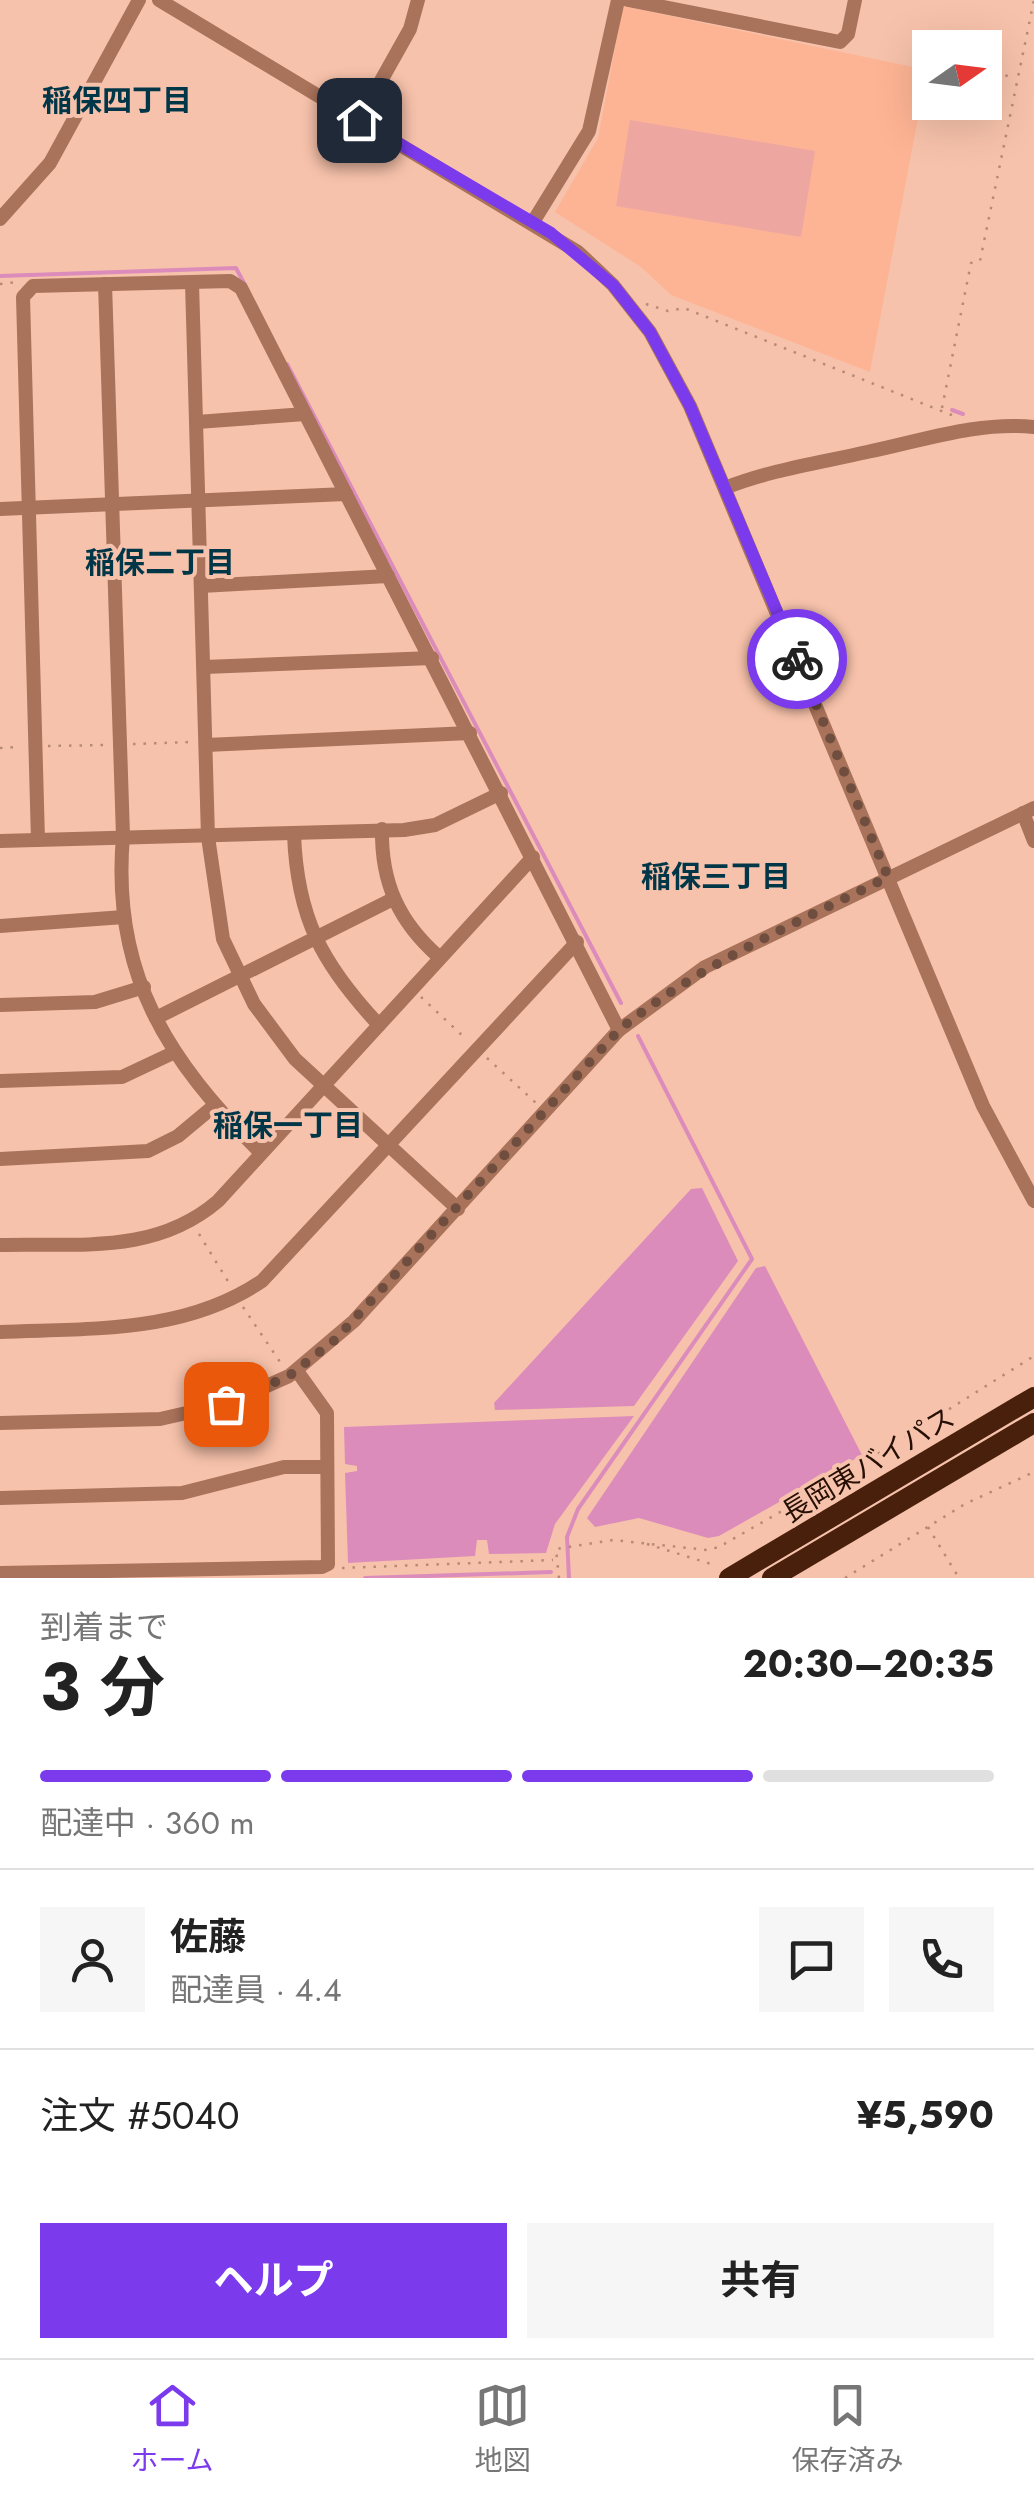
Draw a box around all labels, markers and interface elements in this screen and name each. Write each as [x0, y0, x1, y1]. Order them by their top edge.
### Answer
north arrow [912, 30, 1002, 120]
map controls [912, 30, 1002, 120]
pin [317, 78, 402, 163]
district label: 稲保四丁目 [42, 79, 192, 122]
icon: home [332, 93, 387, 148]
district label: 稲保二丁目 [85, 541, 235, 584]
courier [747, 609, 847, 709]
icon: bike [770, 632, 825, 687]
district label: 稲保三丁目 [641, 855, 791, 898]
district label: 稲保一丁目 [213, 1104, 363, 1147]
pin [184, 1362, 269, 1447]
icon: bag [199, 1377, 254, 1432]
street label: 長岡東バイパス [774, 1397, 962, 1533]
text: 到着まで [40, 1604, 168, 1650]
text: 20:30–20:35 [743, 1636, 994, 1691]
text: 3 分 [40, 1640, 165, 1734]
text: 配達中 · 360 m [40, 1800, 254, 1846]
button: person [40, 1907, 145, 2012]
button: chat [759, 1907, 864, 2012]
button: phone [889, 1907, 994, 2012]
text: 佐藤 [170, 1909, 246, 1964]
text: 配達員 · 4.4 [170, 1967, 342, 2013]
text: ¥5,590 [857, 2087, 994, 2142]
text: 注文 #5040 [40, 2088, 240, 2143]
button: ヘルプ [40, 2223, 507, 2338]
button: 共有 [527, 2223, 994, 2338]
tab: ホーム [130, 2378, 214, 2481]
tab: 地図 [475, 2378, 531, 2481]
tab: 保存済み [791, 2378, 904, 2481]

